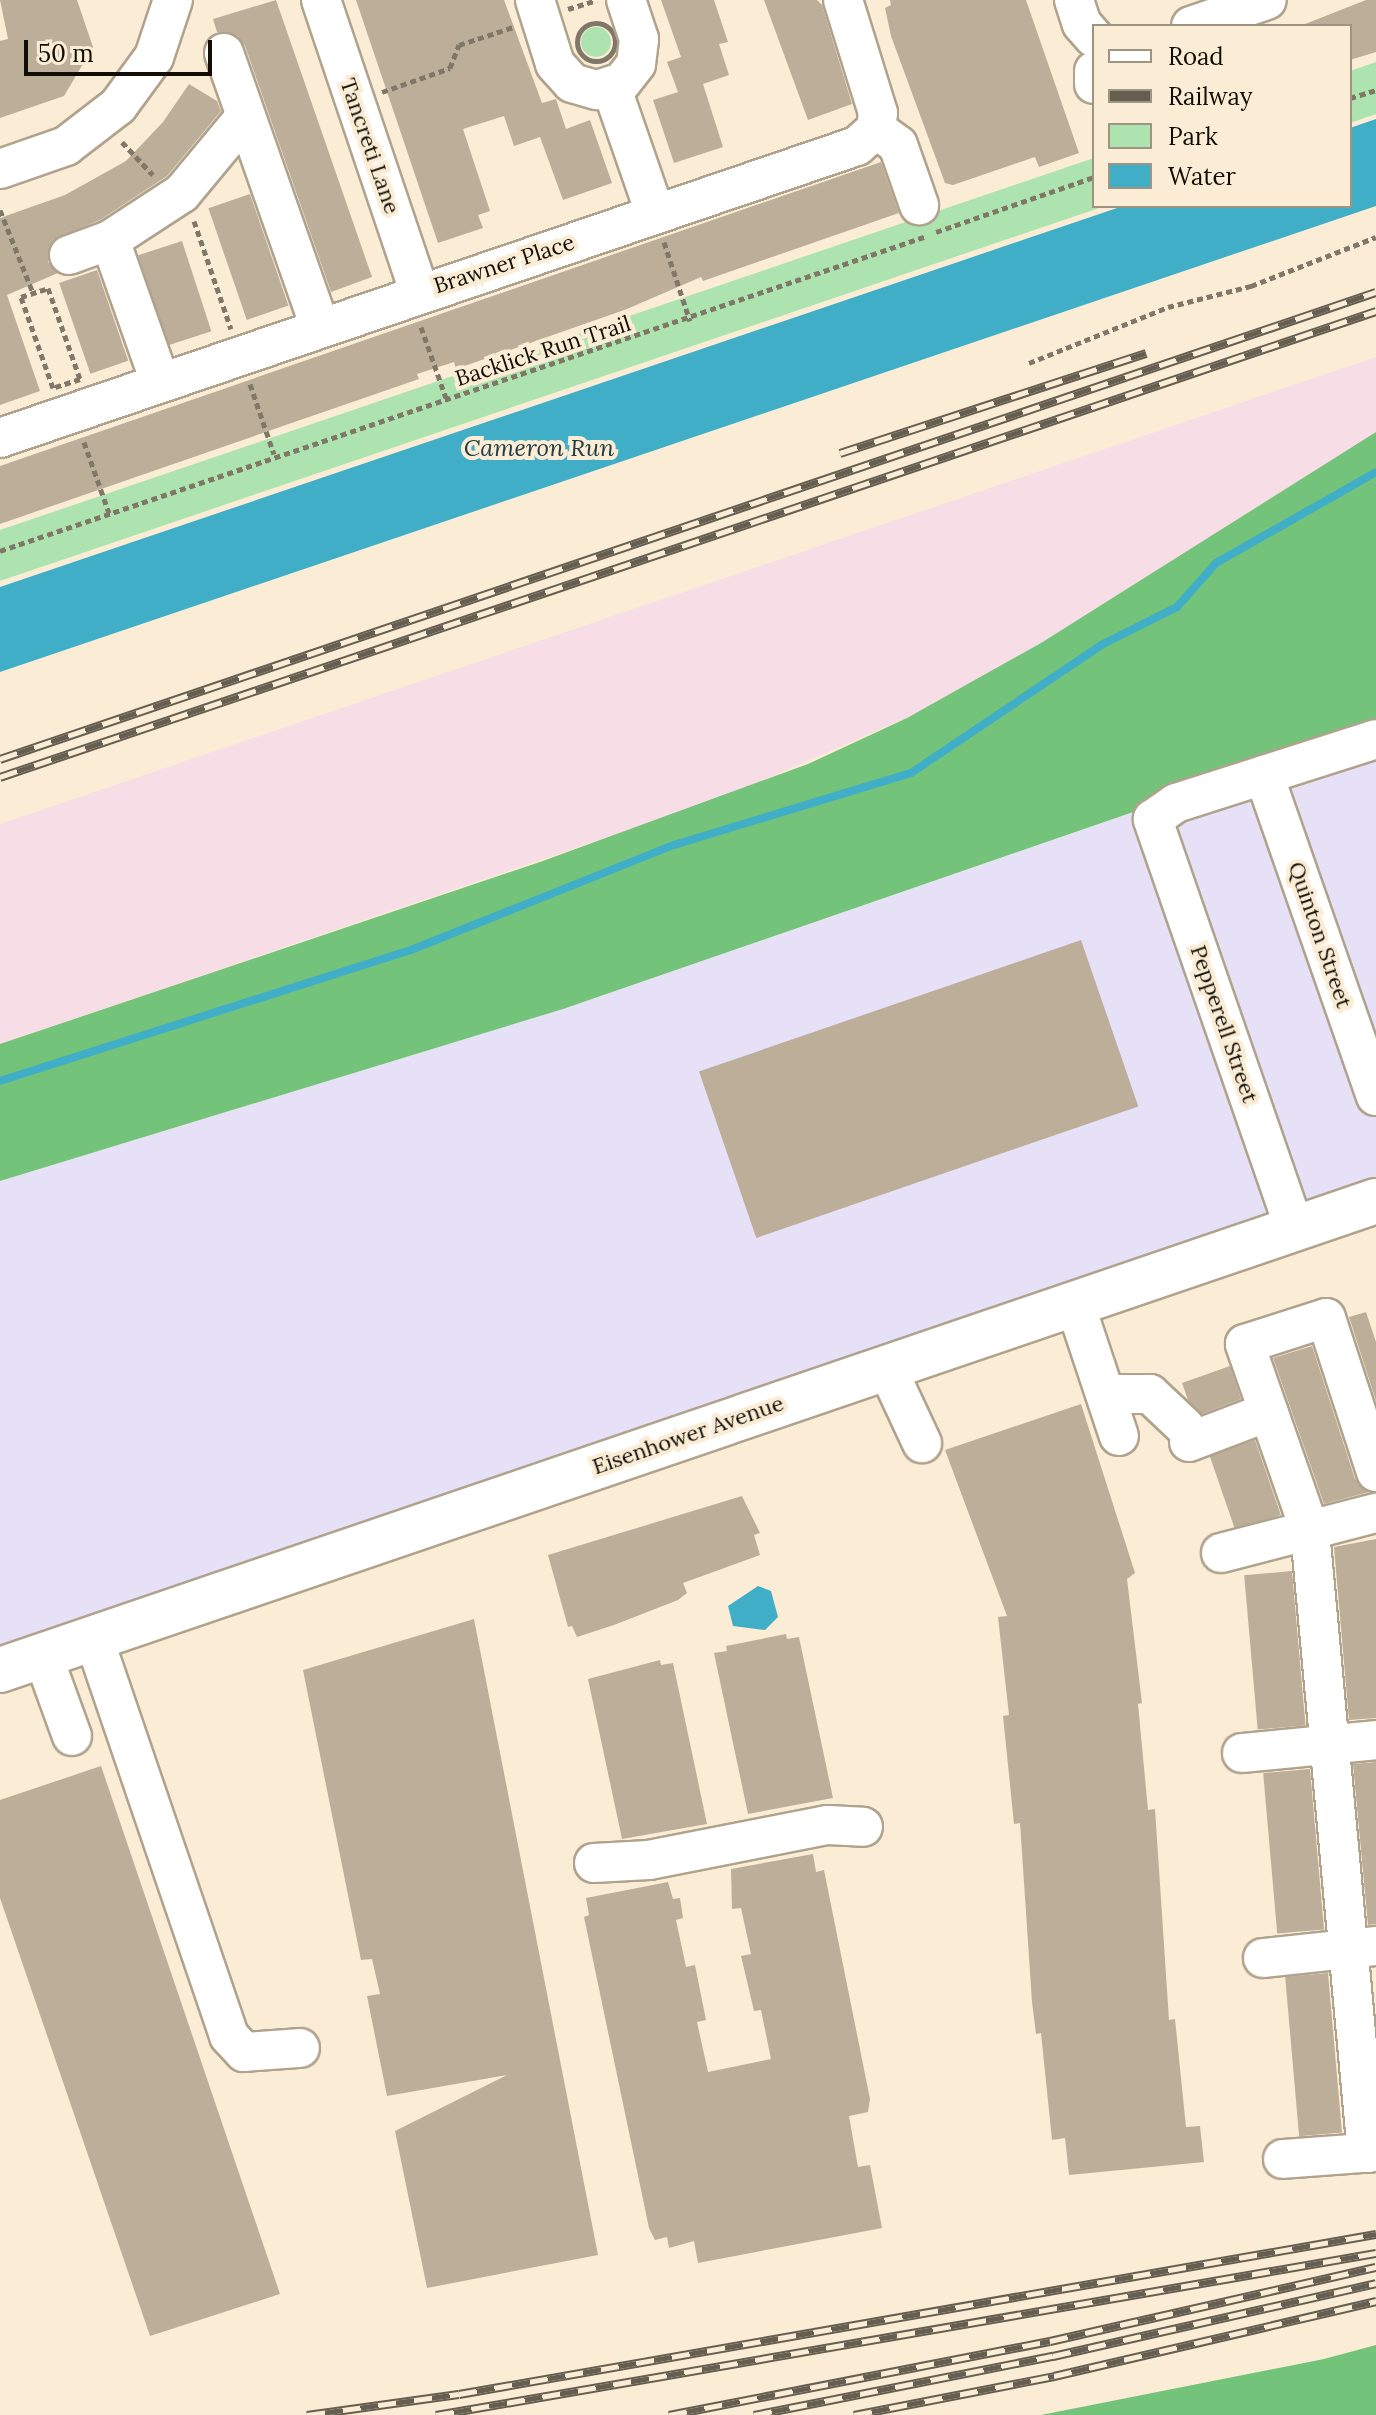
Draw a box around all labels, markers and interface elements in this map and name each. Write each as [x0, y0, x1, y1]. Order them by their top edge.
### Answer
scale bar [28, 24, 216, 74]
legend [1092, 24, 1352, 208]
text: 50 m [38, 38, 94, 69]
text: Road [1168, 41, 1224, 72]
street label: Tancreti Lane [334, 75, 406, 217]
text: Railway [1168, 81, 1252, 112]
text: Park [1168, 121, 1218, 152]
text: Water [1168, 161, 1236, 192]
street label: Brawner Place [430, 229, 578, 299]
street label: Backlick Run Trail [452, 310, 634, 392]
water label: Cameron Run [464, 434, 614, 462]
street label: Quinton Street [1283, 858, 1357, 1012]
street label: Pepperell Street [1185, 942, 1263, 1106]
street label: Eisenhower Avenue [589, 1390, 787, 1480]

